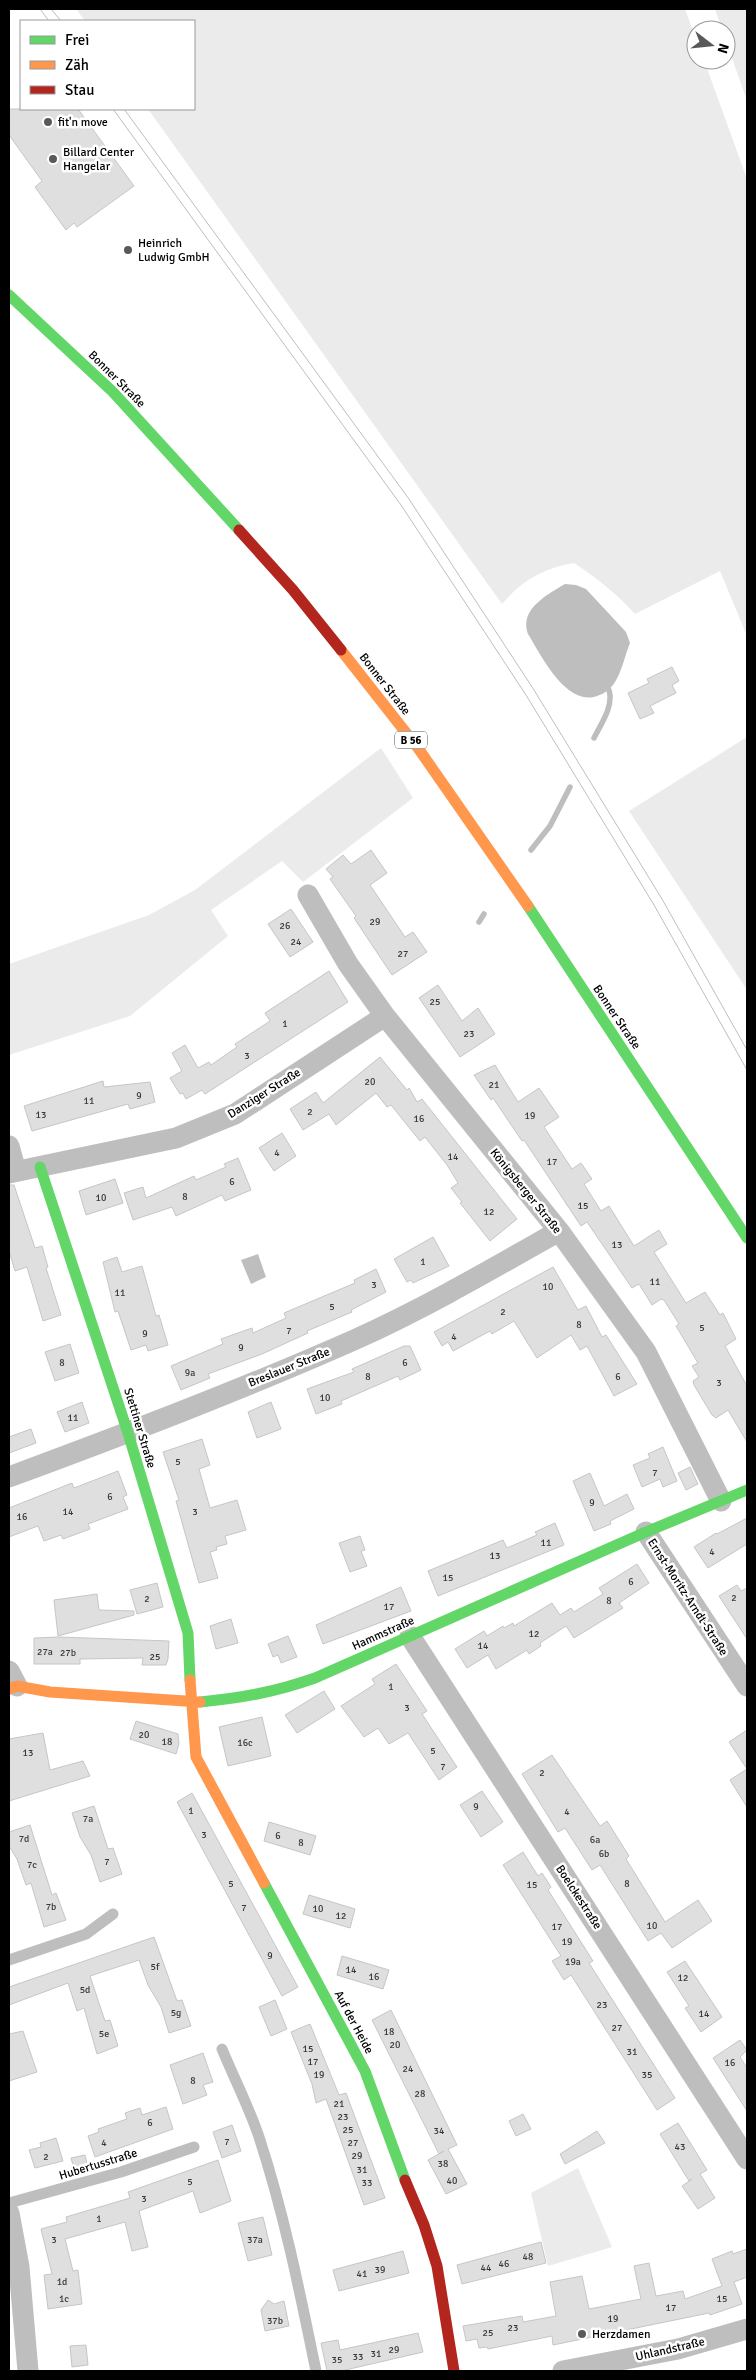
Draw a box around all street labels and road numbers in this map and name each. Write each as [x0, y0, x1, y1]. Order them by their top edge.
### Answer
street label: Bonner Straße [85, 348, 148, 411]
street label: Bonner Straße [356, 650, 413, 718]
road number: B 56 [395, 732, 427, 748]
street label: Bonner Straße [590, 982, 644, 1052]
street label: Danziger Straße [225, 1065, 303, 1122]
street label: Königsberger Straße [487, 1146, 565, 1237]
street label: Breslauer Straße [246, 1344, 332, 1391]
street label: Stettiner Straße [120, 1386, 159, 1470]
street label: Ernst-Moritz-Arndt-Straße [644, 1536, 731, 1659]
street label: Hammstraße [350, 1613, 417, 1654]
street label: Boelckestraße [552, 1862, 605, 1932]
street label: Auf der Heide [331, 1988, 377, 2056]
street label: Hubertusstraße [57, 2145, 139, 2184]
street label: Uhlandstraße [634, 2334, 706, 2365]

